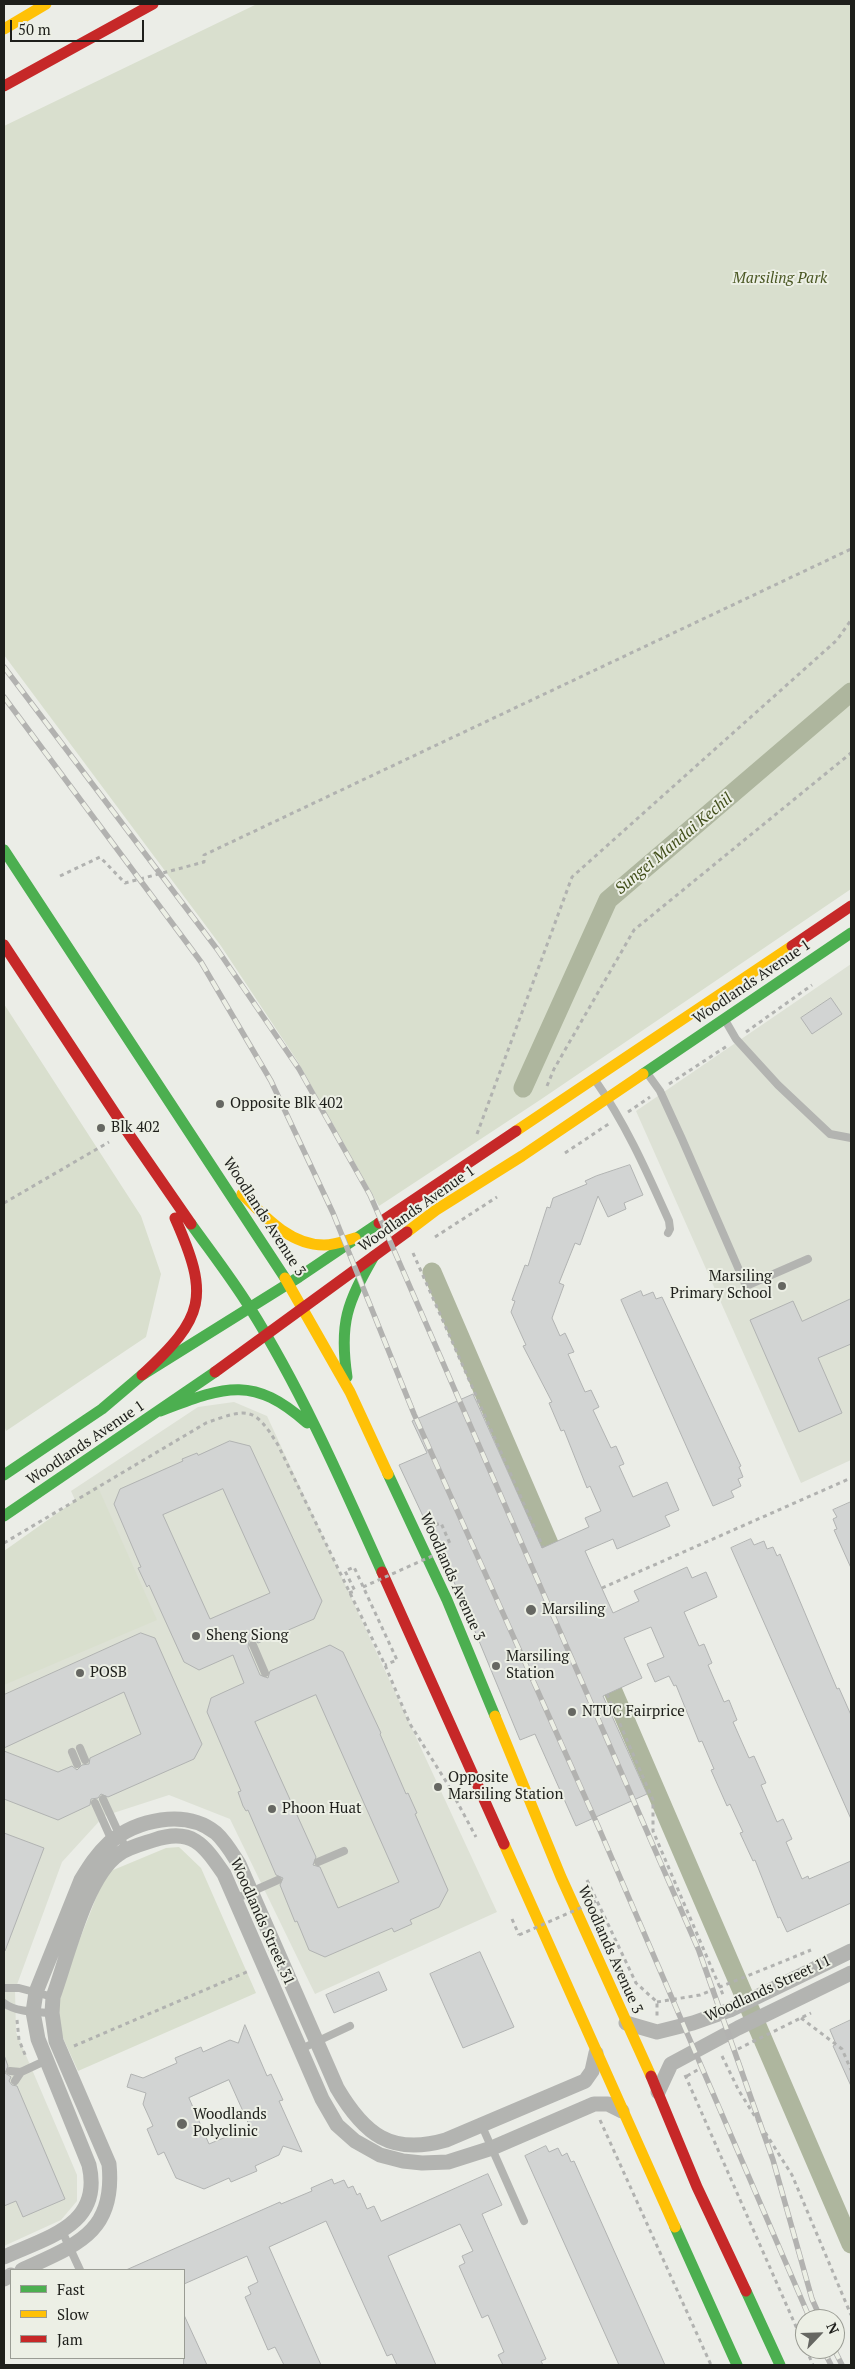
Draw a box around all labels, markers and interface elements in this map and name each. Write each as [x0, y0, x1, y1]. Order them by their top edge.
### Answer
scale bar [12, 10, 146, 42]
text: 50 m [18, 19, 51, 39]
park label: Marsiling Park [733, 270, 827, 288]
water label: Sungei Mandai Kechil [611, 789, 737, 899]
street label: Woodlands Avenue 1 [690, 936, 814, 1028]
place label: Opposite Blk 402 [230, 1095, 343, 1113]
marker: Opposite Blk 402 [214, 1098, 226, 1110]
place label: Blk 402 [111, 1119, 160, 1137]
marker: Blk 402 [95, 1122, 107, 1134]
street label: Woodlands Avenue 3 [219, 1154, 309, 1280]
street label: Woodlands Avenue 1 [355, 1162, 479, 1256]
place label: Marsiling Primary School [670, 1268, 772, 1303]
marker: Marsiling Primary School [776, 1280, 788, 1292]
street label: Woodlands Avenue 1 [24, 1397, 148, 1489]
street label: Woodlands Avenue 3 [416, 1510, 488, 1644]
place label: Marsiling [542, 1601, 605, 1619]
marker: Marsiling [524, 1603, 538, 1617]
place label: Sheng Siong [206, 1627, 288, 1645]
marker: Sheng Siong [190, 1630, 202, 1642]
place label: Marsiling Station [506, 1648, 569, 1683]
marker: Marsiling Station [490, 1660, 502, 1672]
place label: POSB [90, 1664, 127, 1682]
marker: POSB [74, 1667, 86, 1679]
place label: NTUC Fairprice [582, 1703, 685, 1721]
marker: NTUC Fairprice [566, 1706, 578, 1718]
place label: Opposite Marsiling Station [448, 1769, 563, 1804]
marker: Opposite Marsiling Station [432, 1781, 444, 1793]
place label: Phoon Huat [282, 1800, 362, 1818]
marker: Phoon Huat [266, 1803, 278, 1815]
street label: Woodlands Street 31 [226, 1856, 298, 1988]
street label: Woodlands Avenue 3 [574, 1883, 646, 2017]
street label: Woodlands Street 11 [702, 1952, 834, 2026]
place label: Woodlands Polyclinic [193, 2106, 267, 2141]
marker: Woodlands Polyclinic [175, 2117, 189, 2131]
legend [10, 2269, 185, 2359]
text: Fast [57, 2279, 85, 2299]
text: Slow [57, 2304, 89, 2324]
north arrow [795, 2309, 845, 2359]
text: N [822, 2319, 844, 2337]
text: Jam [57, 2329, 83, 2349]

